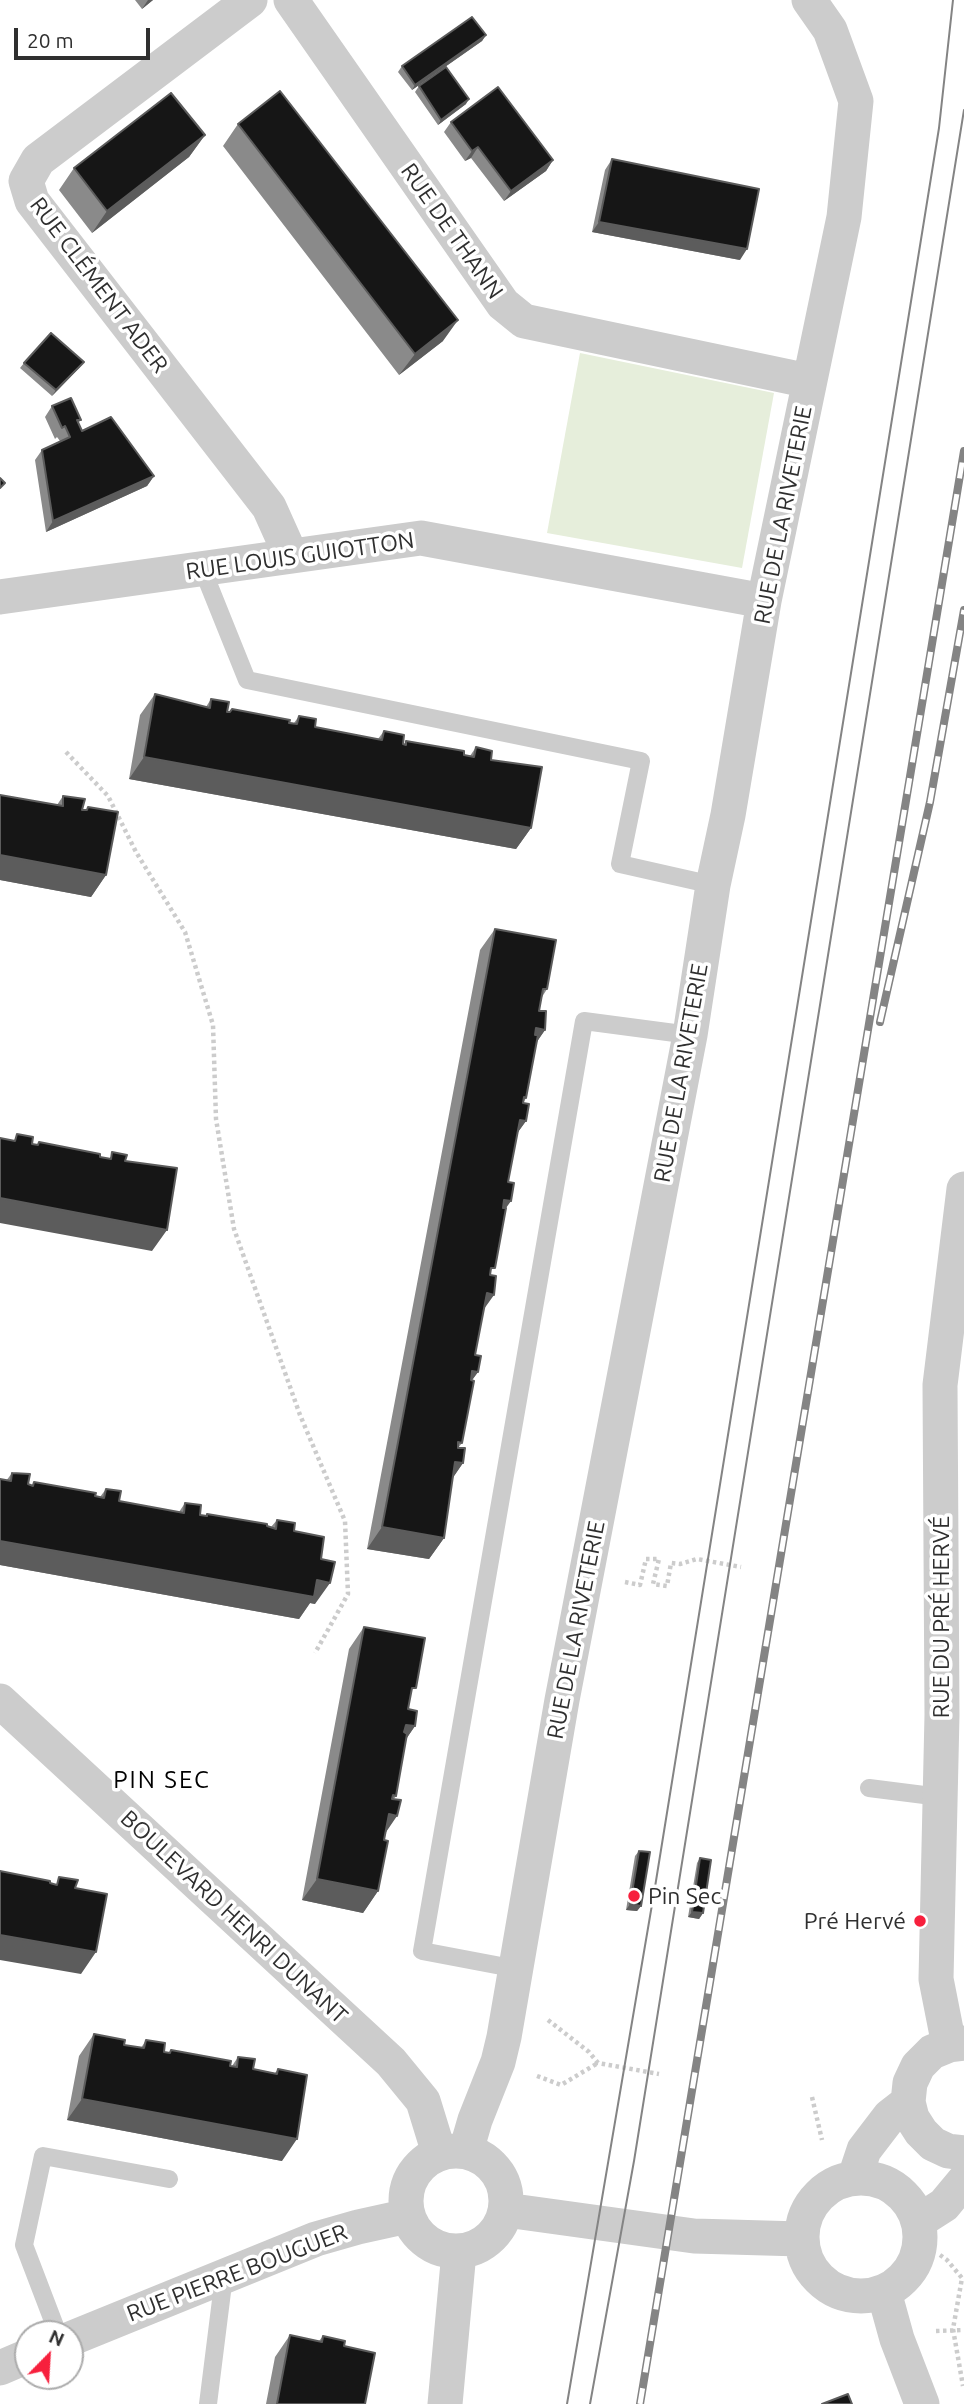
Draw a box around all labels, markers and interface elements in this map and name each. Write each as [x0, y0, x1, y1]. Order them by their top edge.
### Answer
scale bar [18, 14, 154, 58]
text: 20 m [27, 28, 74, 52]
street label: RUE DE THANN [395, 158, 509, 304]
street label: RUE CLÉMENT ADER [24, 192, 174, 378]
street label: RUE DE LA RIVETERIE [748, 404, 818, 626]
street label: RUE LOUIS GUIOTTON [184, 526, 416, 586]
street label: RUE DE LA RIVETERIE [648, 961, 714, 1185]
street label: RUE DU PRÉ HERVÉ [927, 1516, 955, 1718]
street label: RUE DE LA RIVETERIE [541, 1519, 611, 1741]
district label: PIN SEC [114, 1766, 210, 1794]
street label: BOULEVARD HENRI DUNANT [115, 1804, 353, 2030]
place label: Pin Sec [648, 1882, 721, 1910]
marker: Pin Sec [626, 1888, 642, 1904]
place label: Pré Hervé [804, 1907, 906, 1935]
marker: Pré Hervé [912, 1913, 928, 1929]
street label: RUE PIERRE BOUGUER [123, 2218, 351, 2328]
north arrow [14, 2320, 84, 2390]
text: N [46, 2325, 68, 2351]

